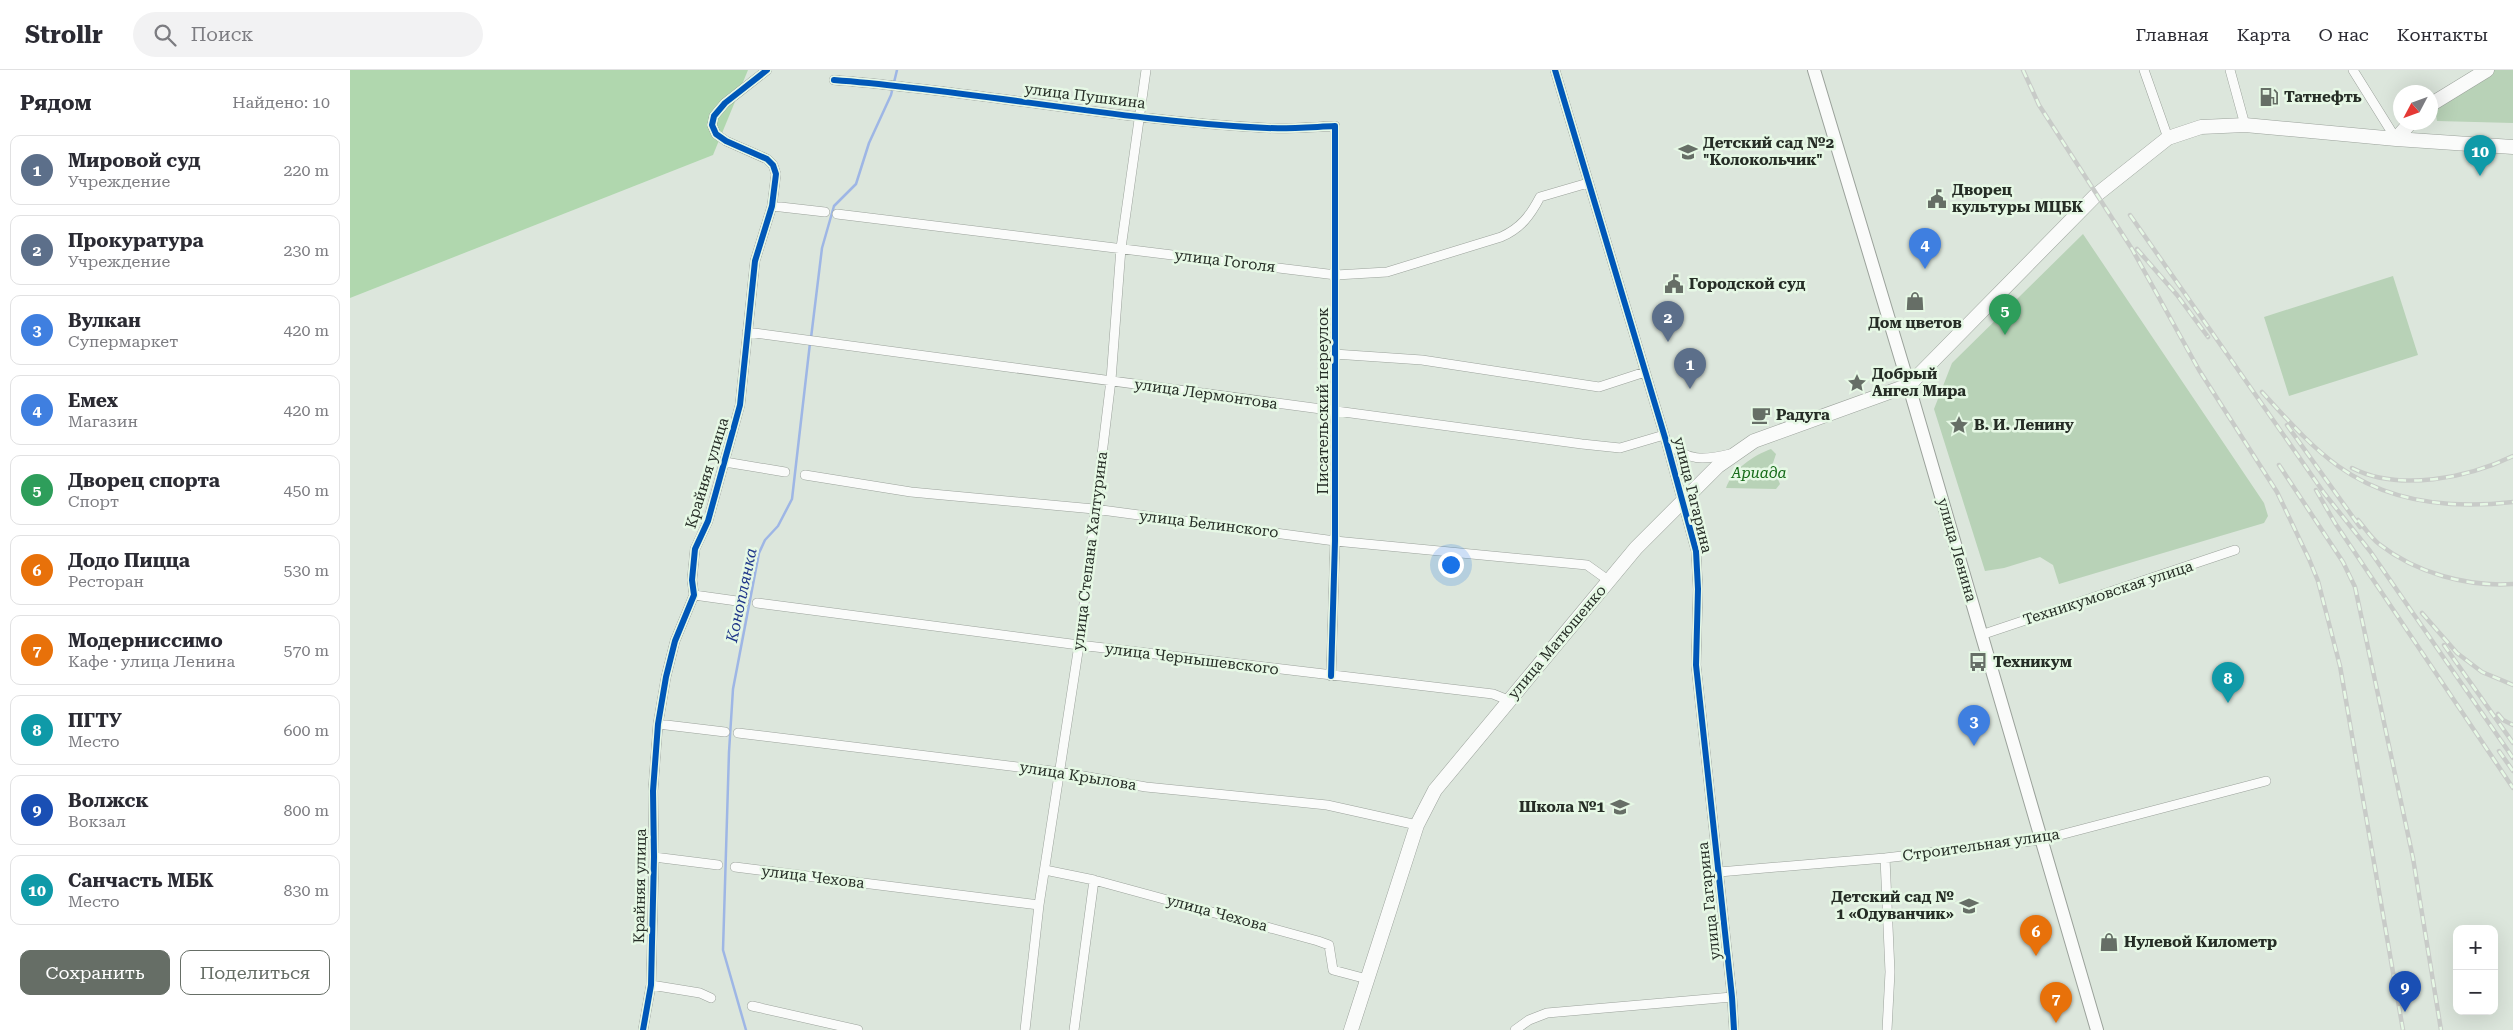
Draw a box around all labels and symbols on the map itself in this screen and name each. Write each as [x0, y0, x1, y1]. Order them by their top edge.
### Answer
street label: улица Пушкина [1023, 80, 1147, 112]
north arrow [2393, 85, 2438, 130]
fuel station icon: Татнефть [2258, 86, 2280, 108]
place label: Татнефть [2284, 88, 2362, 106]
place label: Детский сад №2 "Колокольчик" [1703, 134, 1834, 169]
pin: 10 [2464, 135, 2496, 176]
school or university icon: Детский сад №2 "Колокольчик" [1677, 141, 1699, 163]
place label: Дворец культуры МЦБК [1952, 181, 2084, 216]
public building icon: Дворец культуры МЦБК [1926, 188, 1948, 210]
pin: 4 [1909, 228, 1941, 269]
street label: улица Гоголя [1174, 246, 1276, 276]
public building icon: Городской суд [1663, 273, 1685, 295]
place label: Городской суд [1689, 275, 1806, 293]
shop icon: Дом цветов [1904, 290, 1926, 312]
pin: 5 [1989, 294, 2021, 335]
pin: 2 [1652, 301, 1684, 342]
street label: Писательский переулок [1314, 307, 1332, 495]
place label: Дом цветов [1868, 314, 1962, 332]
pin: 1 [1674, 348, 1706, 389]
place label: Добрый Ангел Мира [1872, 365, 1966, 400]
place icon: Добрый Ангел Мира [1846, 372, 1868, 394]
street label: улица Лермонтова [1133, 375, 1279, 413]
cafe icon: Радуга [1750, 404, 1772, 426]
place label: Радуга [1776, 406, 1830, 424]
place icon: В. И. Ленину [1948, 414, 1970, 436]
street label: Крайняя улица [682, 415, 732, 531]
place label: В. И. Ленину [1974, 416, 2074, 434]
street label: улица Гагарина [1670, 435, 1716, 555]
street label: улица Степана Халтурина [1069, 450, 1111, 652]
park label: Ариада [1730, 464, 1787, 482]
street label: улица Ленина [1934, 496, 1980, 604]
street label: улица Белинского [1138, 507, 1280, 541]
water label: Коноплянка [722, 546, 761, 645]
your location [1438, 552, 1464, 578]
street label: Техникумовская улица [2021, 557, 2195, 629]
street label: улица Матюшенко [1504, 581, 1610, 703]
street label: улица Чернышевского [1104, 639, 1280, 679]
bus stop icon: Техникум [1967, 651, 1989, 673]
place label: Техникум [1993, 653, 2072, 671]
pin: 8 [2212, 662, 2244, 703]
pin: 3 [1958, 705, 1990, 746]
street label: улица Крылова [1018, 758, 1138, 794]
school or university icon: Школа №1 [1609, 796, 1631, 818]
place label: Школа №1 [1519, 798, 1606, 816]
street label: Строительная улица [1901, 825, 2061, 865]
street label: Крайняя улица [630, 828, 650, 944]
street label: улица Гагарина [1694, 841, 1724, 961]
street label: улица Чехова [760, 862, 866, 892]
place label: Детский сад № 1 «Одуванчик» [1831, 888, 1954, 923]
street label: улица Чехова [1165, 891, 1269, 935]
school or university icon: Детский сад № 1 «Одуванчик» [1958, 895, 1980, 917]
pin: 6 [2020, 915, 2052, 956]
shop icon: Нулевой Километр [2098, 931, 2120, 953]
place label: Нулевой Километр [2124, 933, 2277, 951]
pin: 9 [2389, 971, 2421, 1012]
pin: 7 [2040, 982, 2072, 1023]

